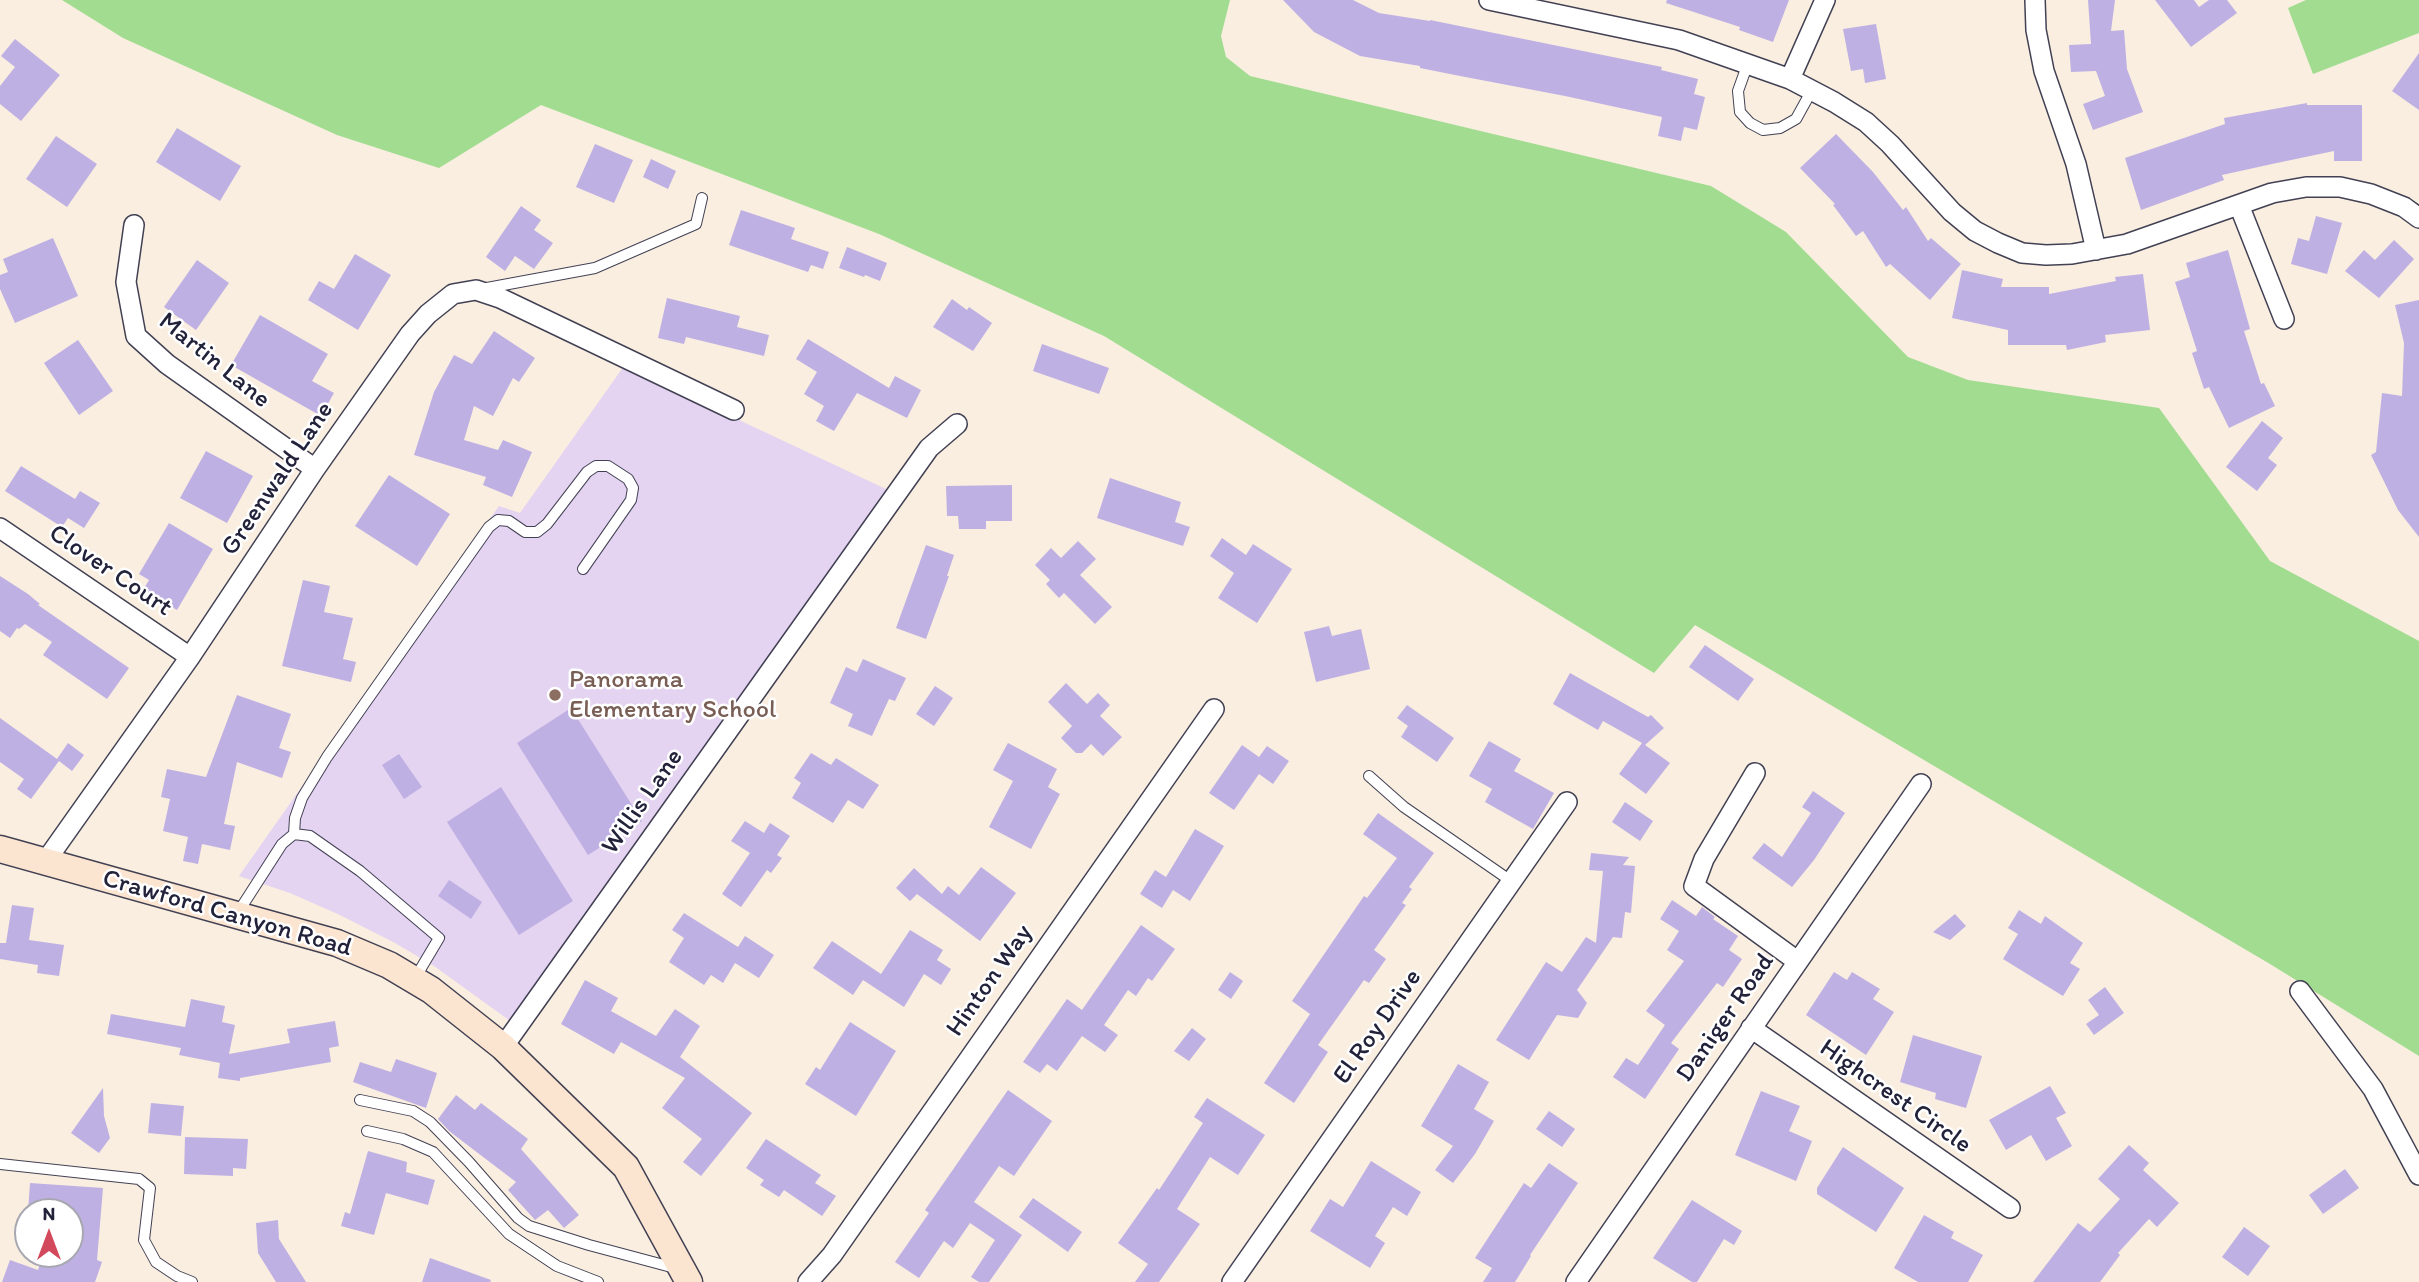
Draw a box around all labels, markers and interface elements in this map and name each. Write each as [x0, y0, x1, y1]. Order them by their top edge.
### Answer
street label: Martin Lane [152, 306, 276, 416]
street label: Greenwald Lane [215, 396, 341, 562]
street label: Clover Court [42, 518, 178, 624]
place label: Panorama Elementary School [569, 664, 776, 726]
marker: Panorama Elementary School [547, 687, 563, 703]
street label: Willis Lane [595, 743, 691, 861]
street label: Crawford Canyon Road [99, 863, 355, 965]
street label: Hinton Way [940, 919, 1040, 1043]
street label: Daniger Road [1670, 948, 1782, 1088]
street label: El Roy Drive [1327, 964, 1429, 1090]
street label: Highcrest Circle [1813, 1033, 1977, 1161]
north arrow [14, 1198, 84, 1268]
text: N [43, 1202, 55, 1225]

